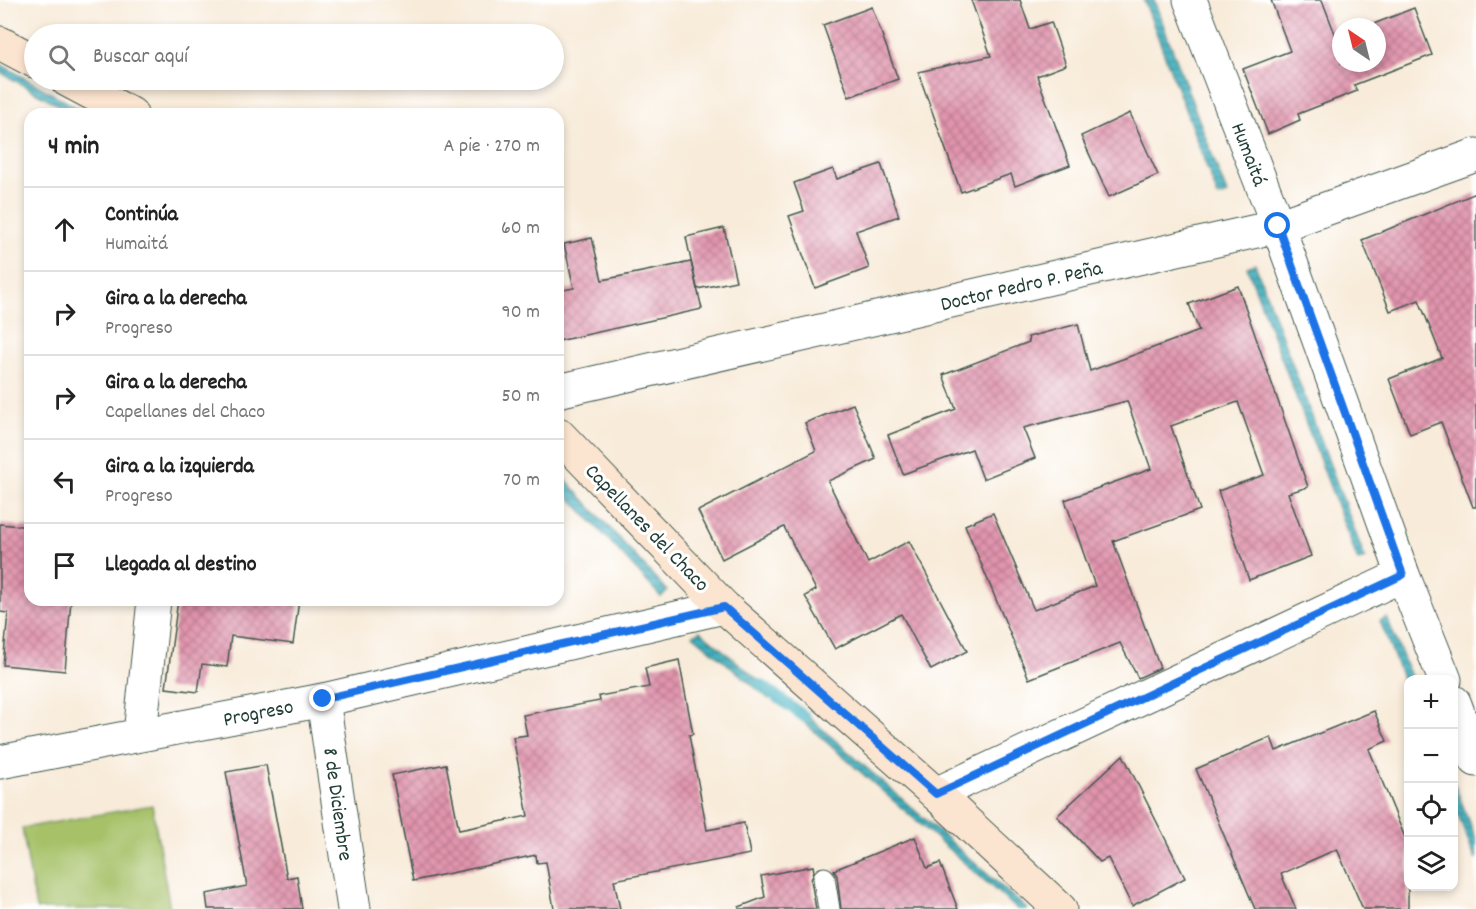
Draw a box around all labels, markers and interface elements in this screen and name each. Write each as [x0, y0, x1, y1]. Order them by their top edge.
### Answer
north arrow [1332, 18, 1386, 72]
search box [24, 24, 564, 90]
icon: search [45, 41, 78, 74]
text: Buscar aquí [93, 42, 188, 73]
street label: Humaitá [1221, 119, 1273, 192]
text: 4 min [48, 129, 99, 166]
text: A pie · 270 m [443, 133, 540, 161]
text: Continúa [105, 200, 178, 231]
route start [1264, 212, 1290, 238]
icon: ahead [48, 213, 81, 246]
text: 60 m [501, 215, 540, 243]
text: Humaitá [105, 231, 168, 259]
street label: Doctor Pedro P. Peña [938, 254, 1107, 321]
text: Gira a la derecha [105, 284, 247, 315]
icon: right [48, 297, 81, 330]
text: 90 m [502, 299, 540, 327]
text: Progreso [105, 315, 173, 343]
text: Gira a la derecha [105, 368, 247, 399]
icon: right [48, 381, 81, 414]
text: 50 m [502, 383, 540, 411]
text: Capellanes del Chaco [105, 399, 265, 427]
text: Gira a la izquierda [105, 452, 254, 483]
street label: Capellanes del Chaco [577, 458, 715, 600]
icon: left [48, 465, 81, 498]
text: 70 m [503, 467, 540, 495]
text: Progreso [105, 483, 173, 511]
icon: arrive [48, 549, 81, 582]
text: Llegada al destino [105, 550, 257, 581]
map controls [1404, 675, 1458, 891]
button: + [1404, 675, 1458, 729]
route end [309, 685, 335, 711]
street label: Progreso [221, 693, 296, 736]
button: − [1404, 729, 1458, 783]
street label: 8 de Diciembre [313, 746, 359, 863]
button: locate [1404, 783, 1458, 837]
button: layers [1404, 837, 1458, 891]

